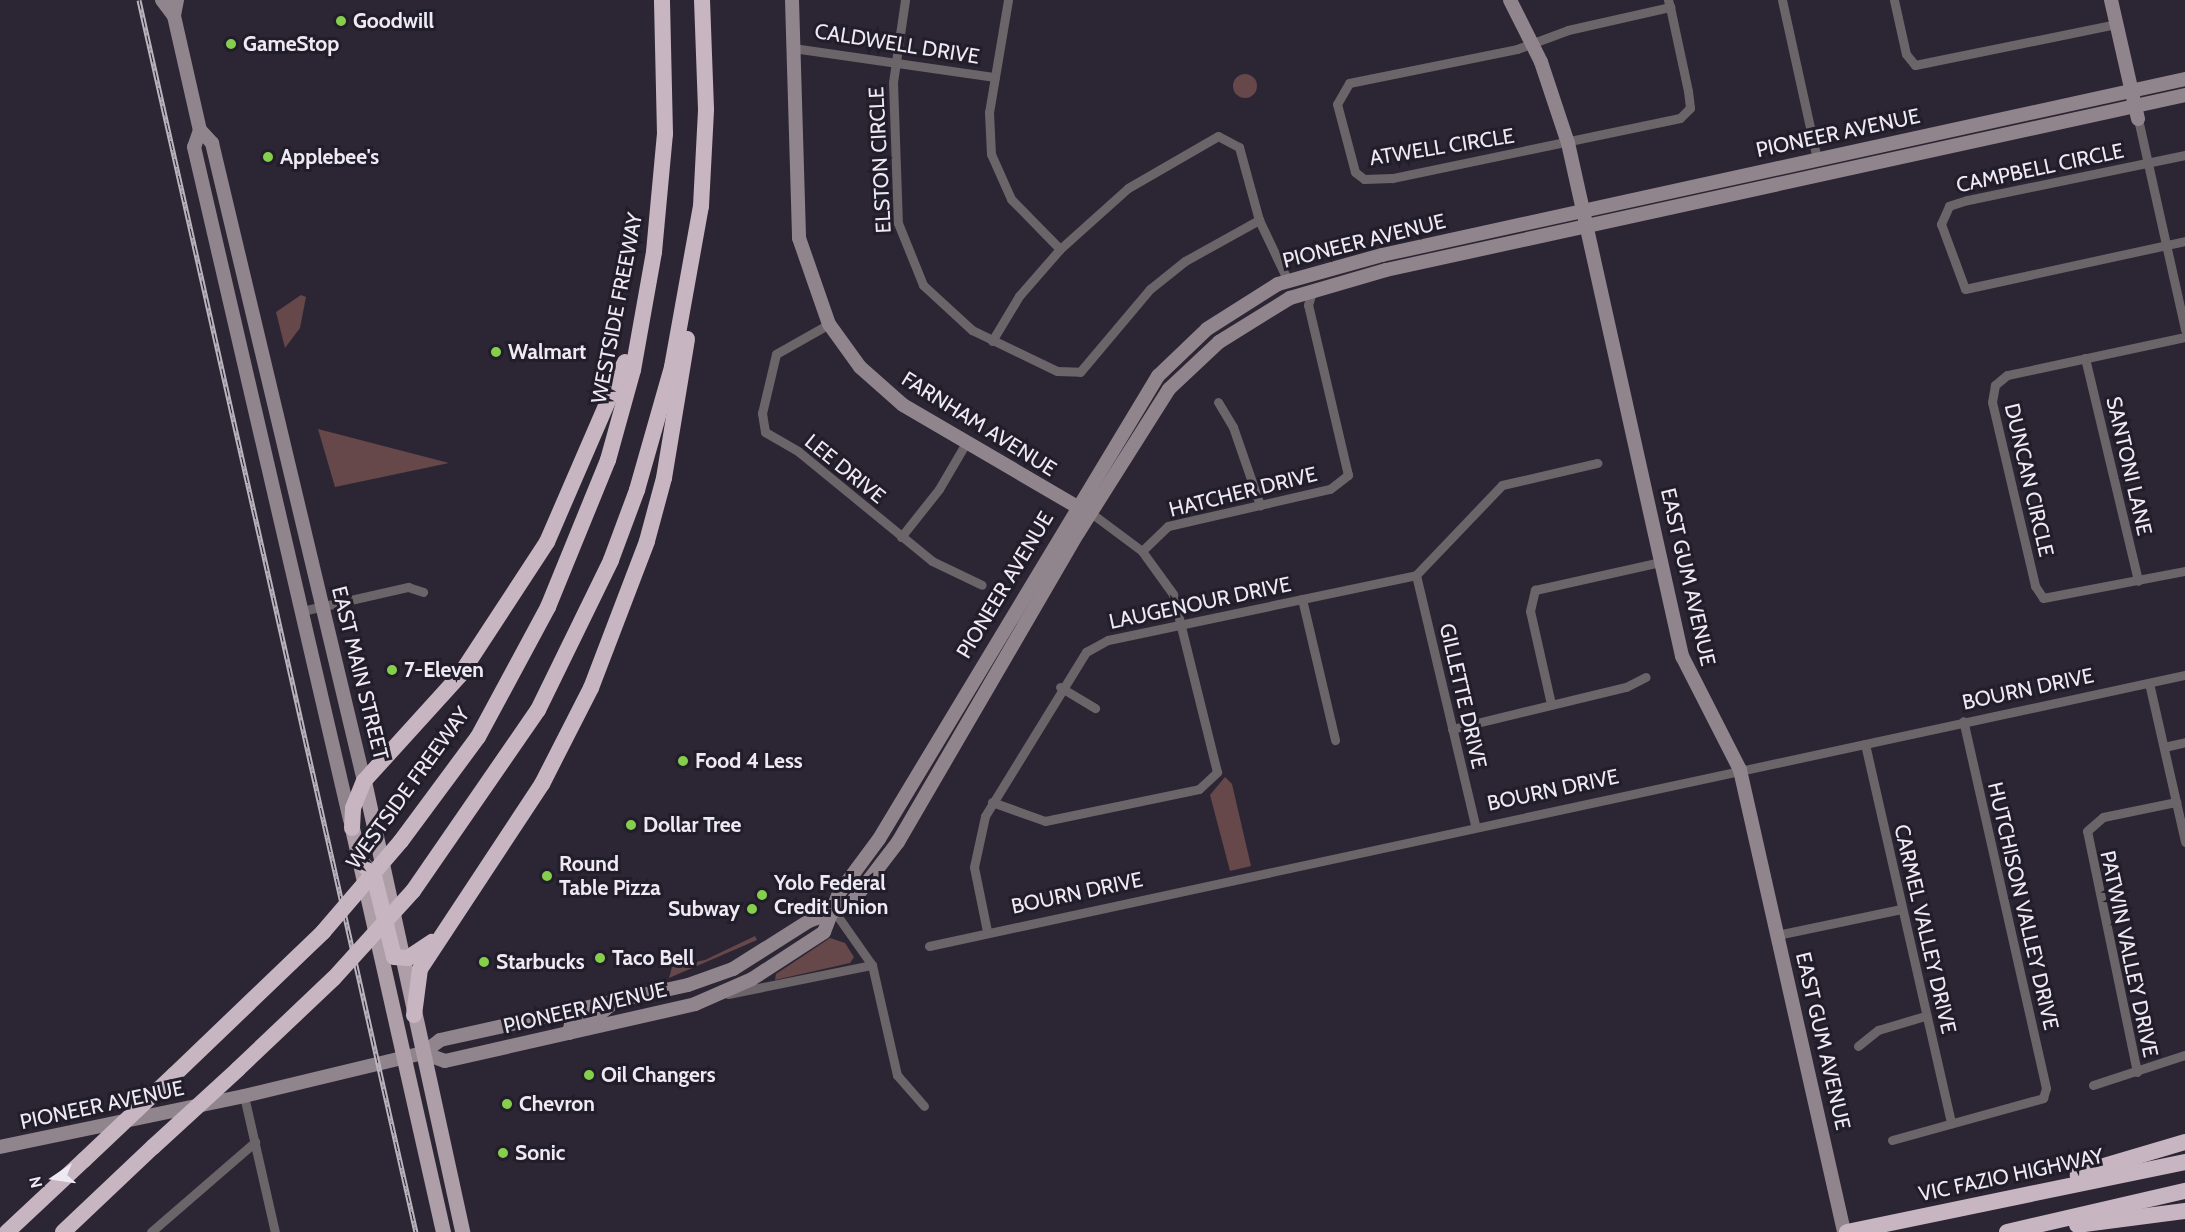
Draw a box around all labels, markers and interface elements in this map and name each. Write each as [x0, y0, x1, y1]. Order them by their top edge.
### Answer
place label: Goodwill [353, 8, 434, 34]
marker: Goodwill [334, 14, 348, 28]
street label: CALDWELL DRIVE [813, 19, 981, 69]
place label: GameStop [243, 31, 339, 57]
marker: GameStop [224, 37, 238, 51]
street label: ELSTON CIRCLE [864, 86, 896, 234]
street label: PIONEER AVENUE [1754, 103, 1922, 163]
street label: ATWELL CIRCLE [1368, 123, 1516, 171]
street label: CAMPBELL CIRCLE [1954, 138, 2126, 198]
place label: Applebee's [280, 144, 379, 170]
marker: Applebee's [261, 150, 275, 164]
street label: PIONEER AVENUE [1280, 209, 1448, 273]
street label: WESTSIDE FREEWAY [586, 211, 648, 405]
place label: Walmart [508, 339, 586, 365]
marker: Walmart [489, 345, 503, 359]
street label: FARNHAM AVENUE [897, 366, 1061, 482]
street label: SANTONI LANE [2101, 394, 2157, 538]
street label: DUNCAN CIRCLE [1999, 401, 2059, 559]
street label: LEE DRIVE [800, 429, 890, 509]
street label: HATCHER DRIVE [1166, 461, 1320, 523]
street label: EAST GUM AVENUE [1655, 486, 1721, 668]
street label: PIONEER AVENUE [951, 507, 1059, 663]
street label: LAUGENOUR DRIVE [1107, 571, 1293, 635]
street label: EAST MAIN STREET [326, 584, 394, 762]
street label: GILLETTE DRIVE [1434, 621, 1492, 771]
place label: 7-Eleven [404, 657, 484, 683]
marker: 7-Eleven [385, 663, 399, 677]
street label: BOURN DRIVE [1960, 663, 2096, 715]
street label: WESTSIDE FREEWAY [341, 702, 475, 874]
place label: Food 4 Less [695, 748, 803, 774]
marker: Food 4 Less [676, 754, 690, 768]
street label: BOURN DRIVE [1485, 764, 1621, 816]
street label: HUTCHISON VALLEY DRIVE [1982, 780, 2064, 1032]
place label: Dollar Tree [643, 812, 741, 838]
marker: Dollar Tree [624, 818, 638, 832]
street label: CARMEL VALLEY DRIVE [1889, 822, 1961, 1036]
street label: PATWIN VALLEY DRIVE [2095, 848, 2163, 1060]
place label: Round Table Pizza [559, 851, 661, 901]
street label: BOURN DRIVE [1009, 867, 1145, 919]
marker: Round Table Pizza [540, 869, 554, 883]
place label: Yolo Federal Credit Union [774, 870, 888, 920]
marker: Yolo Federal Credit Union [755, 888, 769, 902]
place label: Subway [668, 896, 740, 922]
marker: Subway [745, 902, 759, 916]
place label: Taco Bell [612, 945, 694, 971]
place label: Starbucks [496, 949, 585, 975]
street label: EAST GUM AVENUE [1790, 950, 1856, 1132]
marker: Taco Bell [593, 951, 607, 965]
marker: Starbucks [477, 955, 491, 969]
street label: PIONEER AVENUE [501, 977, 669, 1039]
place label: Oil Changers [601, 1062, 716, 1088]
marker: Oil Changers [582, 1068, 596, 1082]
street label: PIONEER AVENUE [18, 1075, 186, 1135]
place label: Chevron [519, 1091, 595, 1117]
marker: Chevron [500, 1097, 514, 1111]
place label: Sonic [515, 1140, 565, 1166]
street label: VIC FAZIO HIGHWAY [1916, 1143, 2106, 1207]
marker: Sonic [496, 1146, 510, 1160]
north arrow [24, 1148, 84, 1208]
text: N [25, 1175, 47, 1190]

